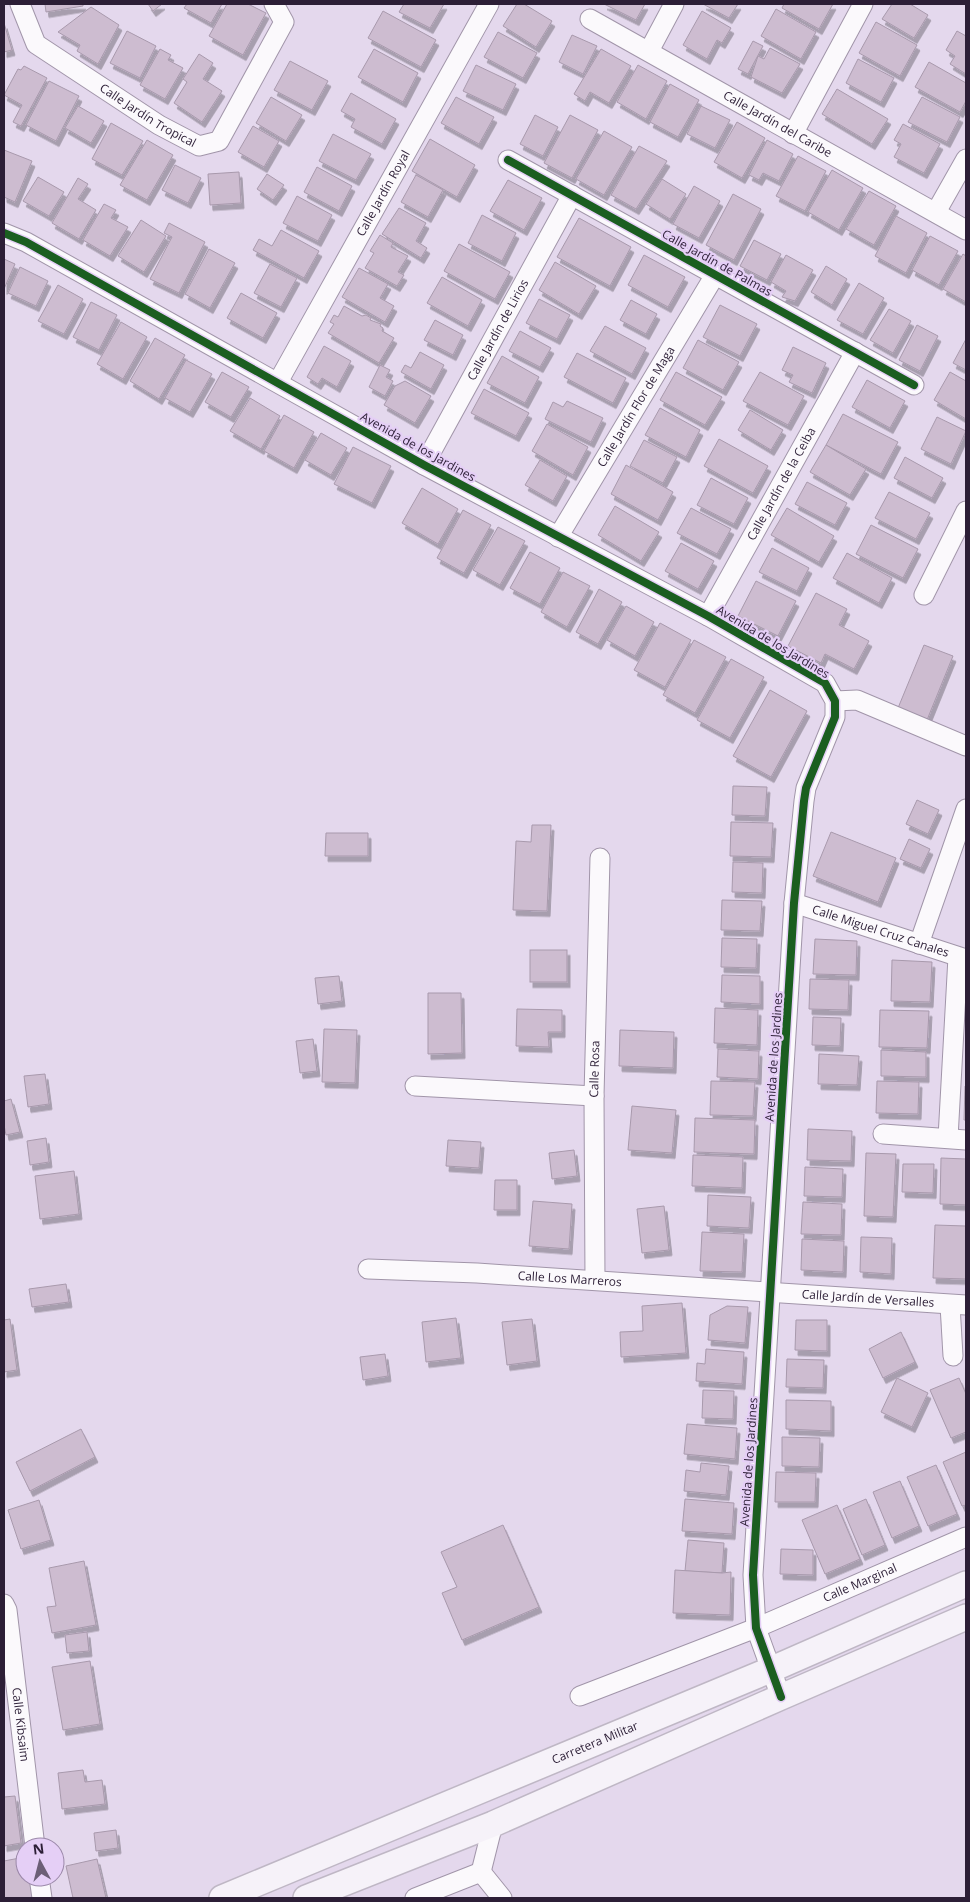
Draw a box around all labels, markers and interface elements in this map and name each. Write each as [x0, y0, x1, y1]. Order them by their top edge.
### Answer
street label: Calle Jardín Tropical [97, 79, 199, 151]
street label: Calle Jardín del Caribe [720, 86, 835, 161]
street label: Calle Jardín Royal [352, 147, 414, 239]
street label: Calle Jardín de Palmas [659, 225, 776, 300]
street label: Calle Jardín de Lirios [463, 276, 532, 383]
street label: Calle Jardín Flor de Maga [593, 343, 679, 470]
street label: Avenida de los Jardines [358, 408, 479, 485]
street label: Calle Jardín de la Ceiba [743, 424, 819, 544]
street label: Avenida de los Jardines [714, 601, 833, 682]
street label: Calle Miguel Cruz Canales [810, 900, 952, 961]
street label: Avenida de los Jardines [761, 992, 787, 1122]
street label: Calle Rosa [585, 1040, 603, 1098]
street label: Calle Los Marreros [517, 1267, 623, 1290]
street label: Calle Jardín de Versalles [801, 1285, 935, 1311]
street label: Avenida de los Jardines [736, 1397, 762, 1527]
street label: Calle Marginal [820, 1559, 899, 1606]
street label: Calle Kibsaim [8, 1686, 34, 1762]
street label: Carretera Militar [549, 1717, 641, 1768]
north arrow [15, 1837, 65, 1887]
text: N [32, 1838, 45, 1859]

